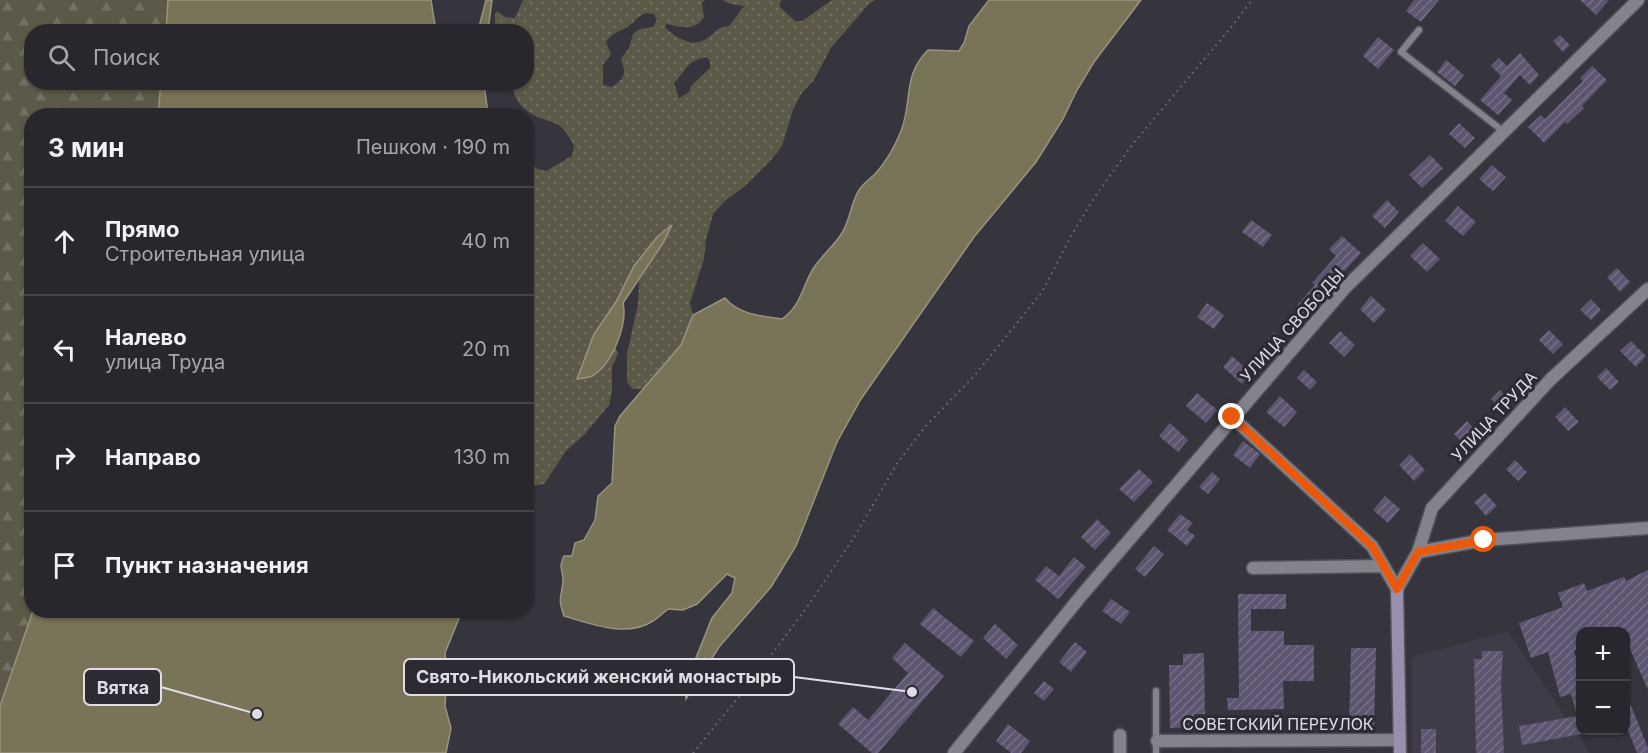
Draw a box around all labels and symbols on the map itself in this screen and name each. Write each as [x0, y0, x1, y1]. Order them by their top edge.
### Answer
street label: УЛИЦА СВОБОДЫ [1236, 264, 1348, 386]
street label: УЛИЦА ТРУДА [1447, 367, 1541, 465]
route end [1218, 403, 1244, 429]
route start [1470, 526, 1496, 552]
callout: Свято-Никольский женский монастырь [404, 659, 794, 695]
text: Свято-Никольский женский монастырь [416, 666, 782, 687]
callout: Вятка [84, 669, 161, 705]
text: Вятка [97, 677, 149, 698]
street label: СОВЕТСКИЙ ПЕРЕУЛОК [1182, 714, 1374, 734]

